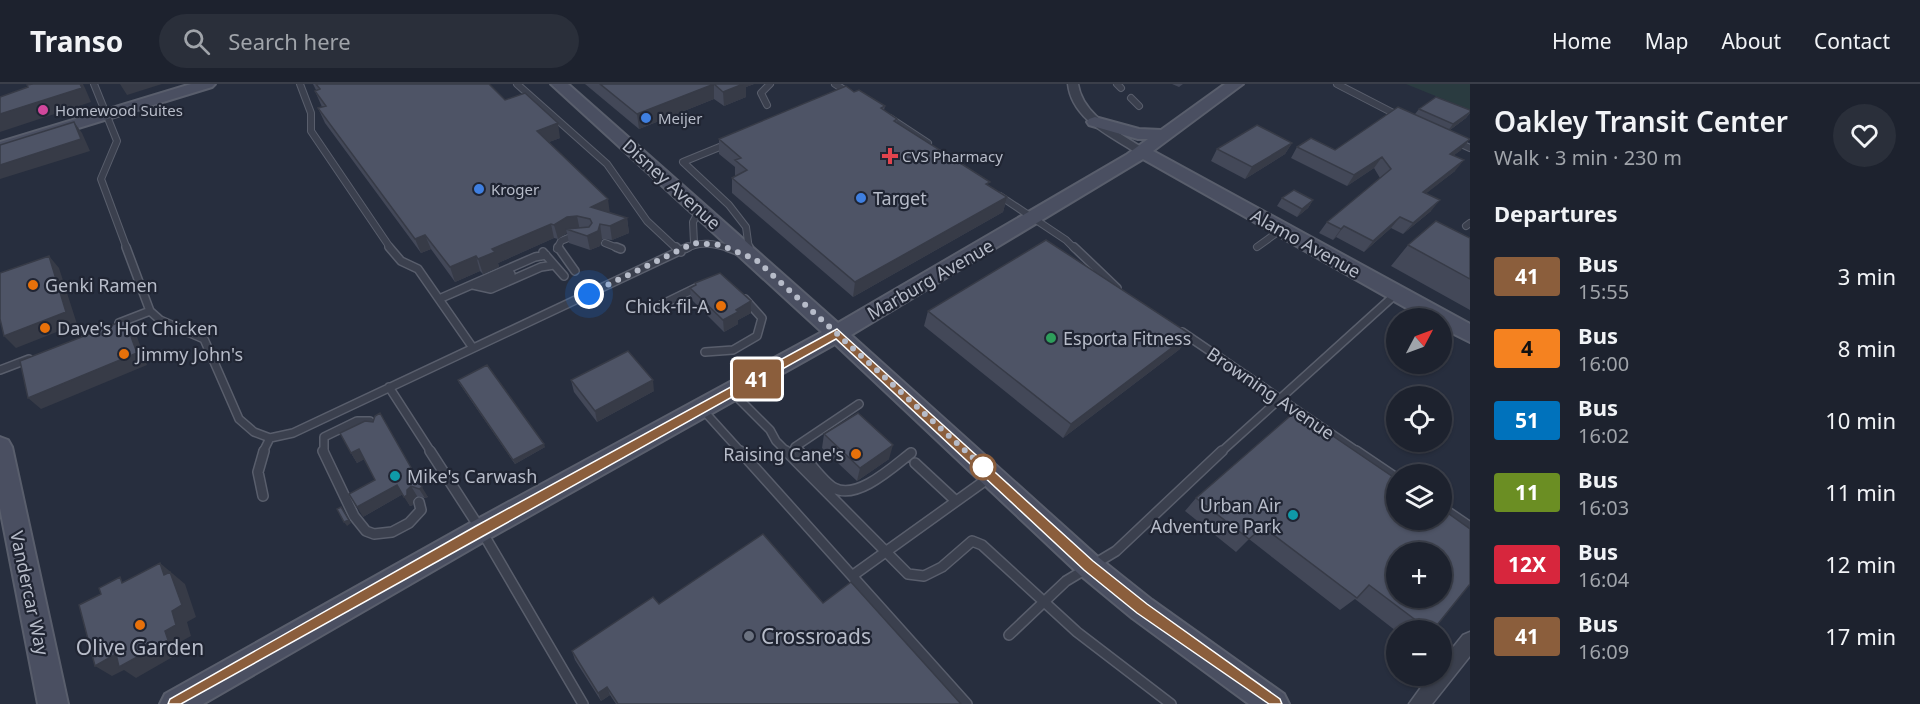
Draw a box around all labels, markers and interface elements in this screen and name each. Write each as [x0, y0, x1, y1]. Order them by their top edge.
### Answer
search box [159, 14, 579, 68]
text: Transo [30, 22, 123, 60]
icon: search [180, 25, 213, 58]
text: Search here [228, 26, 351, 56]
text: Home [1552, 27, 1612, 55]
text: Map [1645, 27, 1688, 55]
text: About [1721, 27, 1781, 55]
text: Contact [1814, 27, 1890, 55]
place label: Homewood Suites [55, 100, 183, 120]
text: Oakley Transit Center [1494, 102, 1788, 140]
marker: Homewood Suites [36, 103, 50, 117]
button: heart [1833, 104, 1896, 167]
place label: Meijer [658, 108, 702, 128]
marker: Meijer [639, 111, 653, 125]
street label: Disney Avenue [618, 133, 726, 235]
text: Walk · 3 min · 230 m [1494, 144, 1682, 171]
place label: CVS Pharmacy [902, 146, 1003, 166]
marker: CVS Pharmacy [883, 149, 897, 163]
place label: Kroger [491, 179, 539, 199]
marker: Kroger [472, 182, 486, 196]
place label: Target [873, 186, 927, 210]
marker: Target [854, 191, 868, 205]
text: Departures [1494, 198, 1618, 228]
street label: Alamo Avenue [1247, 203, 1365, 283]
street label: Marburg Avenue [862, 233, 998, 325]
text: Bus [1578, 248, 1618, 278]
text: 3 min [1838, 261, 1896, 291]
text: 41 [1515, 262, 1539, 290]
place label: Genki Ramen [45, 273, 158, 297]
marker: Genki Ramen [26, 278, 40, 292]
text: 15:55 [1578, 278, 1629, 305]
your location [574, 279, 604, 309]
place label: Chick-fil-A [625, 294, 709, 318]
marker: Chick-fil-A [714, 299, 728, 313]
north arrow [1386, 308, 1452, 374]
map controls [1386, 308, 1452, 686]
place label: Dave's Hot Chicken [57, 316, 218, 340]
text: Bus [1578, 320, 1618, 350]
marker: Dave's Hot Chicken [38, 321, 52, 335]
place label: Esporta Fitness [1063, 326, 1191, 350]
marker: Esporta Fitness [1044, 331, 1058, 345]
text: 8 min [1838, 333, 1896, 363]
text: 4 [1521, 334, 1533, 362]
street label: Browning Avenue [1202, 341, 1340, 445]
place label: Jimmy John's [134, 342, 243, 366]
marker: Jimmy John's [117, 347, 131, 361]
text: 16:00 [1578, 350, 1629, 377]
line badge: 41 [730, 360, 784, 398]
text: 41 [745, 365, 769, 393]
button: locate [1386, 386, 1452, 452]
text: Bus [1578, 392, 1618, 422]
text: 10 min [1825, 405, 1896, 435]
text: 51 [1515, 406, 1539, 434]
text: 16:02 [1578, 422, 1629, 449]
place label: Raising Cane's [723, 442, 844, 466]
marker: Raising Cane's [849, 447, 863, 461]
unlabelled marker [970, 454, 996, 480]
place label: Mike's Carwash [407, 464, 537, 488]
button: layers [1386, 464, 1452, 530]
text: Bus [1578, 464, 1618, 494]
marker: Mike's Carwash [388, 469, 402, 483]
text: 11 min [1825, 477, 1896, 507]
text: 11 [1515, 478, 1539, 506]
place label: Urban Air Adventure Park [1150, 493, 1282, 538]
text: 16:03 [1578, 494, 1629, 521]
marker: Urban Air Adventure Park [1286, 508, 1300, 522]
street label: Vandercar Way [5, 529, 55, 658]
text: Bus [1578, 536, 1618, 566]
button: + [1386, 542, 1452, 608]
text: 12 min [1825, 549, 1896, 579]
text: 12X [1508, 550, 1546, 578]
text: 16:04 [1578, 566, 1629, 593]
text: Bus [1578, 608, 1618, 638]
marker: Olive Garden [133, 618, 147, 632]
button: − [1386, 620, 1452, 686]
text: 17 min [1825, 621, 1896, 651]
place label: Crossroads [761, 622, 871, 650]
text: 41 [1515, 622, 1539, 650]
marker: Crossroads [742, 629, 756, 643]
place label: Olive Garden [76, 633, 204, 661]
text: 16:09 [1578, 638, 1629, 665]

